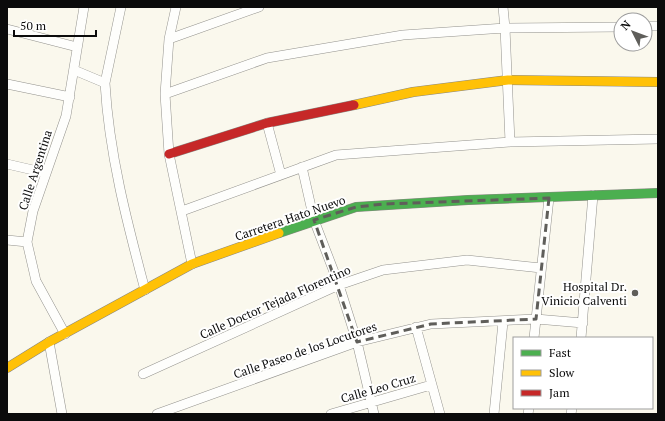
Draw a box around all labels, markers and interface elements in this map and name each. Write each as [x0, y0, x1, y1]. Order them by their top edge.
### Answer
scale bar [14, 12, 96, 38]
north arrow [613, 12, 653, 52]
text: N [618, 17, 634, 33]
text: 50 m [20, 18, 47, 33]
street label: Calle Argentina [15, 128, 55, 212]
street label: Carretera Hato Nuevo [233, 192, 348, 244]
street label: Calle Doctor Tejada Florentino [197, 262, 353, 342]
place label: Hospital Dr. Vinicio Calventi [541, 279, 627, 308]
marker: Hospital Dr. Vinicio Calventi [630, 288, 640, 298]
street label: Calle Paseo de los Locutores [231, 318, 379, 382]
legend [513, 337, 653, 409]
text: Fast [549, 345, 572, 360]
text: Slow [549, 365, 575, 380]
street label: Calle Leo Cruz [339, 370, 417, 406]
text: Jam [549, 385, 570, 400]

